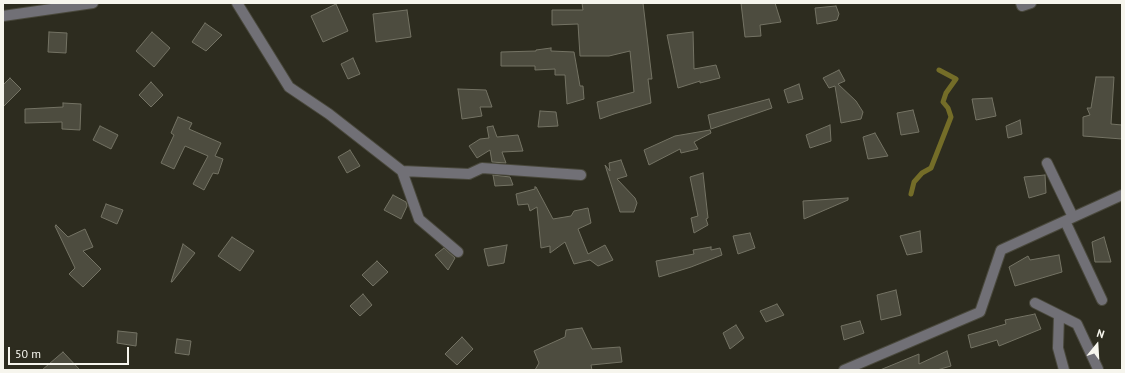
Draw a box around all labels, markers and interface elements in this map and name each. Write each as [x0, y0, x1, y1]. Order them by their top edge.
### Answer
north arrow [1077, 325, 1117, 365]
text: N [1095, 326, 1106, 341]
scale bar [10, 339, 131, 365]
text: 50 m [15, 346, 41, 361]

